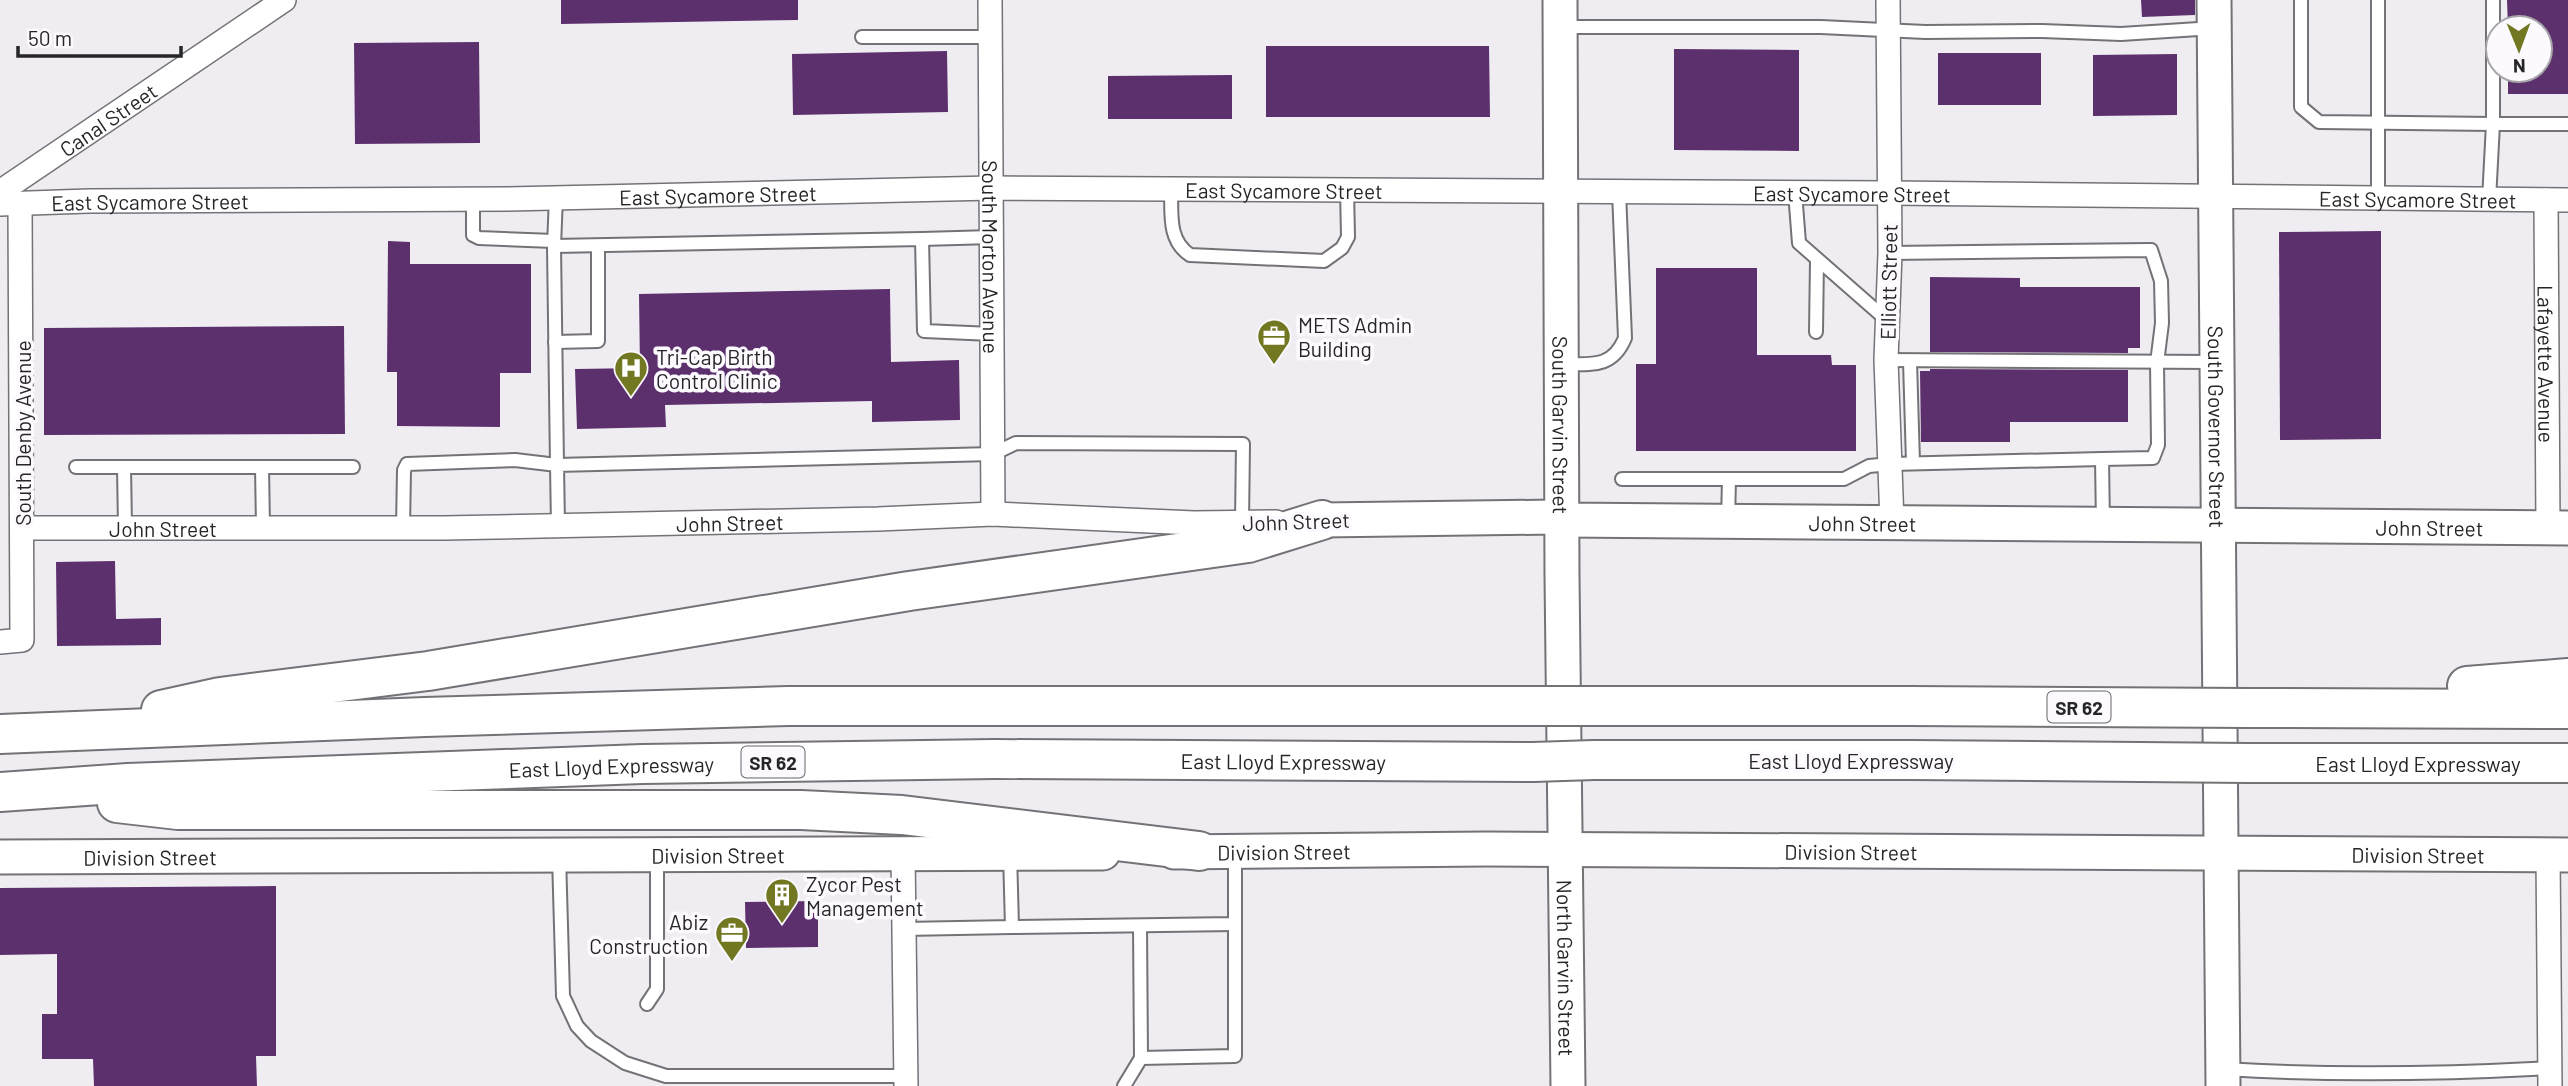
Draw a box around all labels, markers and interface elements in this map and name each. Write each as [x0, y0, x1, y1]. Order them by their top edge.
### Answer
scale bar [18, 14, 180, 58]
north arrow [2484, 14, 2554, 84]
text: 50 m [28, 25, 72, 50]
text: N [2513, 55, 2526, 78]
street label: Canal Street [54, 78, 161, 161]
street label: South Morton Avenue [978, 160, 1005, 354]
street label: East Sycamore Street [1185, 177, 1383, 203]
street label: East Sycamore Street [619, 179, 817, 209]
street label: East Sycamore Street [1753, 180, 1951, 206]
street label: East Sycamore Street [2319, 185, 2517, 212]
street label: East Sycamore Street [51, 188, 249, 215]
street label: Elliott Street [1874, 224, 1902, 340]
street label: Lafayette Avenue [2534, 285, 2560, 443]
place label: METS Admin Building [1298, 312, 1412, 361]
office icon: METS Admin Building [1255, 317, 1293, 366]
street label: South Governor Street [2204, 326, 2231, 528]
street label: South Garvin Street [1549, 336, 1574, 514]
street label: South Denby Avenue [10, 340, 35, 526]
place label: Tri-Cap Birth Control Clinic [656, 344, 778, 393]
hospital icon: Tri-Cap Birth Control Clinic [612, 349, 650, 398]
street label: John Street [1242, 507, 1350, 535]
street label: John Street [676, 508, 784, 536]
street label: John Street [1808, 509, 1916, 535]
street label: John Street [2375, 514, 2483, 540]
street label: John Street [109, 516, 217, 541]
road number: SR 62 [2048, 692, 2110, 722]
road number: SR 62 [742, 747, 804, 778]
street label: East Lloyd Expressway [1180, 748, 1386, 774]
street label: East Lloyd Expressway [1748, 748, 1954, 773]
street label: East Lloyd Expressway [508, 750, 715, 781]
street label: East Lloyd Expressway [2315, 751, 2521, 776]
street label: Division Street [1217, 838, 1351, 864]
street label: Division Street [1784, 838, 1918, 864]
street label: Division Street [2351, 841, 2485, 867]
street label: Division Street [651, 842, 785, 867]
street label: Division Street [83, 844, 217, 869]
place label: Zycor Pest Management [806, 871, 924, 920]
building icon: Zycor Pest Management [763, 876, 801, 925]
street label: North Garvin Street [1553, 879, 1580, 1056]
place label: Abiz Construction [589, 909, 708, 958]
office icon: Abiz Construction [713, 914, 751, 963]

